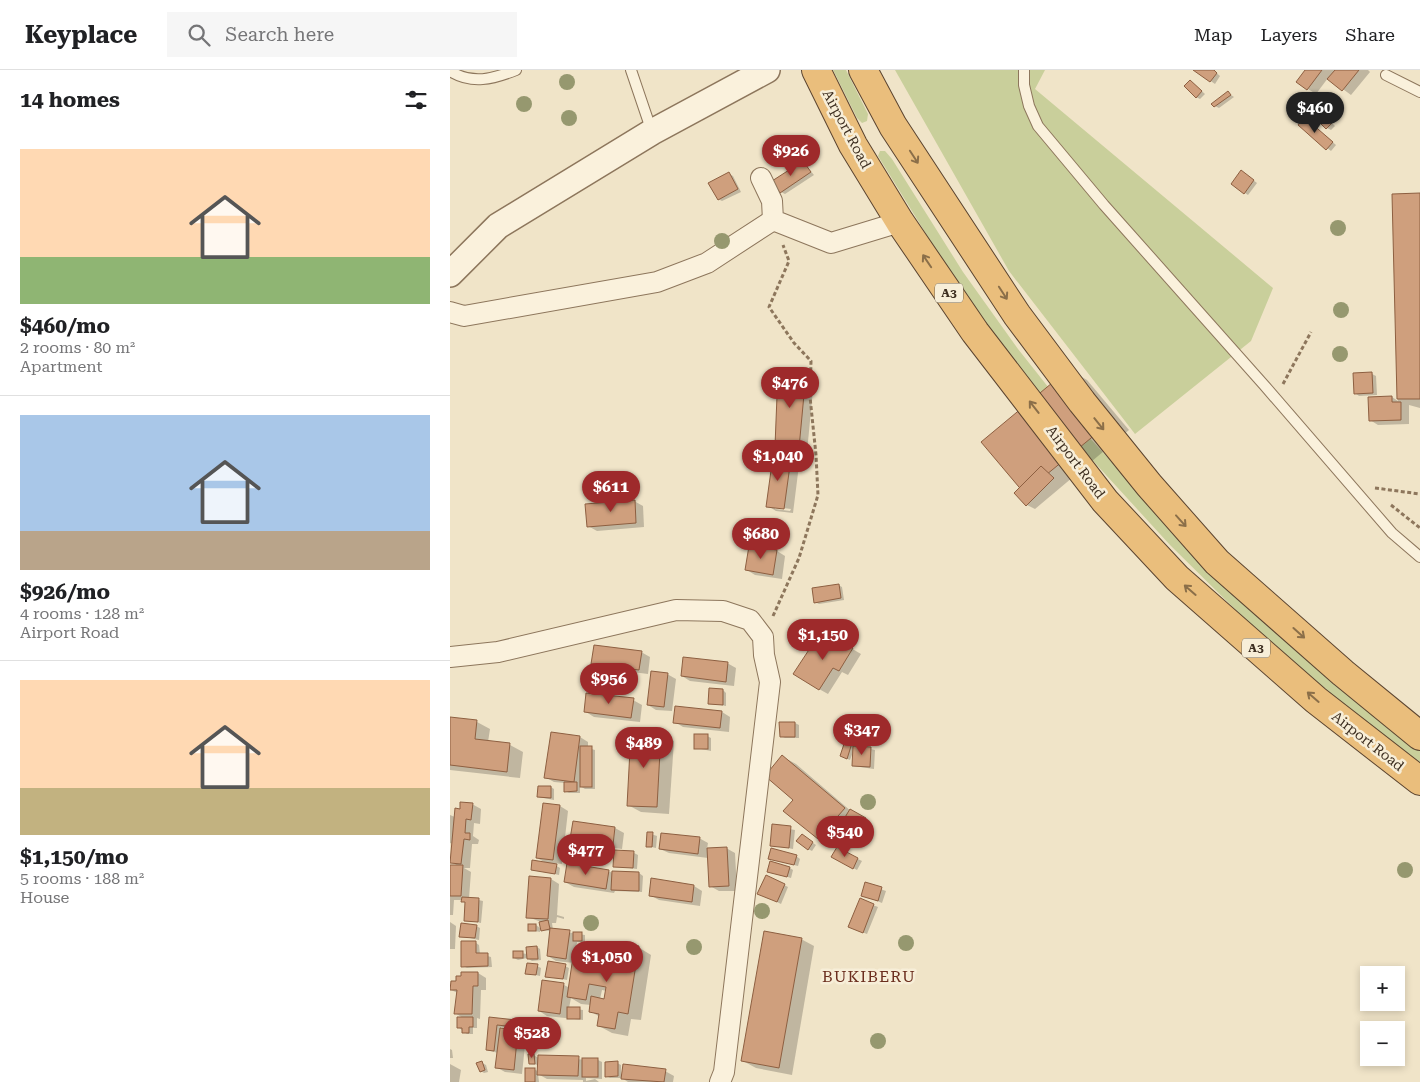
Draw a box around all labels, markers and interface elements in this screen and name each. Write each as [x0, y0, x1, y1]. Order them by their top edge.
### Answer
search box [167, 12, 517, 57]
text: Keyplace [25, 21, 137, 49]
icon: search [185, 21, 213, 49]
text: Search here [225, 23, 334, 46]
text: Map [1194, 24, 1233, 45]
text: Layers [1261, 24, 1317, 45]
text: Share [1345, 24, 1395, 45]
icon: filters [402, 86, 430, 114]
street label: Airport Road [820, 87, 874, 171]
text: 14 homes [20, 88, 120, 112]
pin: $460 [1285, 92, 1345, 134]
text: $460 [1297, 98, 1333, 117]
pin: $926 [761, 134, 821, 177]
text: $926 [773, 141, 809, 160]
one-way arrow [909, 150, 919, 164]
icon: home [180, 182, 270, 272]
one-way arrow [922, 255, 932, 269]
road number: A3 [935, 284, 963, 302]
one-way arrow [998, 286, 1008, 300]
text: $460/mo [20, 314, 110, 338]
text: 2 rooms · 80 m² [20, 338, 135, 357]
text: Apartment [20, 357, 103, 376]
pin: $476 [760, 366, 820, 409]
text: $476 [772, 373, 808, 392]
one-way arrow [1028, 400, 1039, 413]
one-way arrow [1094, 417, 1105, 430]
street label: Airport Road [1043, 422, 1109, 502]
pin: $1,040 [737, 440, 819, 482]
text: $1,040 [753, 446, 803, 465]
icon: home [180, 447, 270, 537]
pin: $611 [581, 470, 641, 513]
text: $611 [593, 477, 629, 496]
one-way arrow [1175, 515, 1187, 528]
pin: $680 [731, 518, 791, 560]
text: $680 [743, 524, 779, 543]
text: $926/mo [20, 580, 110, 604]
one-way arrow [1184, 584, 1197, 596]
text: 4 rooms · 128 m² [20, 604, 144, 623]
pin: $1,150 [782, 618, 864, 661]
text: Airport Road [20, 623, 119, 642]
text: $1,150 [798, 625, 848, 644]
one-way arrow [1292, 627, 1305, 639]
road number: A3 [1242, 638, 1270, 658]
pin: $956 [579, 662, 639, 705]
text: $956 [591, 669, 627, 688]
one-way arrow [1306, 692, 1319, 703]
street label: Airport Road [1329, 708, 1407, 774]
icon: home [180, 712, 270, 802]
pin: $347 [832, 714, 892, 756]
text: $347 [844, 720, 880, 739]
pin: $489 [614, 726, 674, 769]
text: $489 [626, 733, 662, 752]
pin: $540 [815, 816, 875, 858]
text: $540 [827, 822, 863, 841]
pin: $477 [556, 834, 616, 876]
text: $477 [568, 840, 604, 859]
text: $1,150/mo [20, 845, 129, 869]
text: 5 rooms · 188 m² [20, 869, 144, 888]
text: House [20, 888, 69, 907]
pin: $1,050 [566, 940, 648, 983]
text: $1,050 [582, 947, 632, 966]
map controls [1360, 966, 1405, 1066]
button: + [1360, 966, 1405, 1011]
district label: BUKIBERU [822, 967, 916, 986]
pin: $528 [502, 1016, 562, 1059]
button: − [1360, 1021, 1405, 1066]
text: $528 [514, 1023, 550, 1042]

